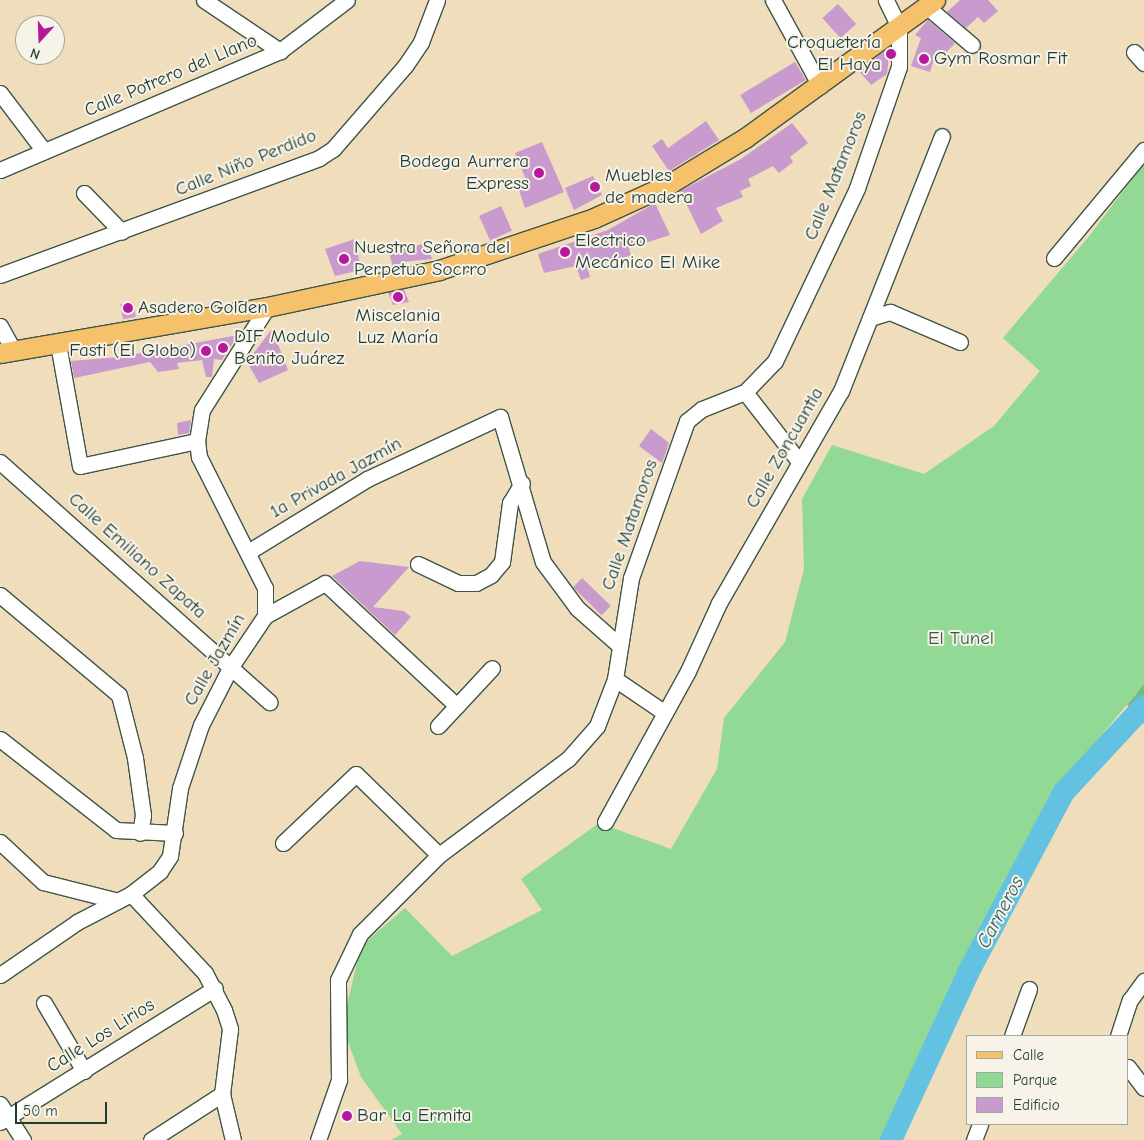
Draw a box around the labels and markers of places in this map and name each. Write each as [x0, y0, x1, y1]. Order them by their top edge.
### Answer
place label: Croquetería El Haya [787, 32, 881, 76]
marker: Croquetería El Haya [885, 48, 897, 60]
place label: Gym Rosmar Fit [934, 48, 1067, 70]
marker: Gym Rosmar Fit [918, 53, 930, 65]
place label: Bodega Aurrera Express [399, 151, 529, 195]
place label: Muebles de madera [605, 165, 693, 209]
marker: Bodega Aurrera Express [533, 167, 545, 179]
marker: Muebles de madera [589, 181, 601, 193]
place label: Electrico Mecánico El Mike [575, 230, 720, 274]
place label: Nuestra Señora del Perpetuo Socrro [354, 237, 510, 281]
marker: Electrico Mecánico El Mike [559, 246, 571, 258]
marker: Nuestra Señora del Perpetuo Socrro [338, 253, 350, 265]
marker: Miscelania Luz María [392, 291, 404, 303]
place label: Asadero Golden [138, 297, 268, 319]
marker: Asadero Golden [122, 302, 134, 314]
place label: Miscelania Luz María [355, 305, 441, 349]
place label: DIF Modulo Benito Juárez [234, 326, 345, 370]
place label: Fasti (El Globo) [69, 340, 196, 362]
marker: DIF Modulo Benito Juárez [216, 341, 230, 355]
marker: Fasti (El Globo) [200, 345, 212, 357]
place label: Bar La Ermita [357, 1105, 472, 1127]
marker: Bar La Ermita [341, 1110, 353, 1122]

